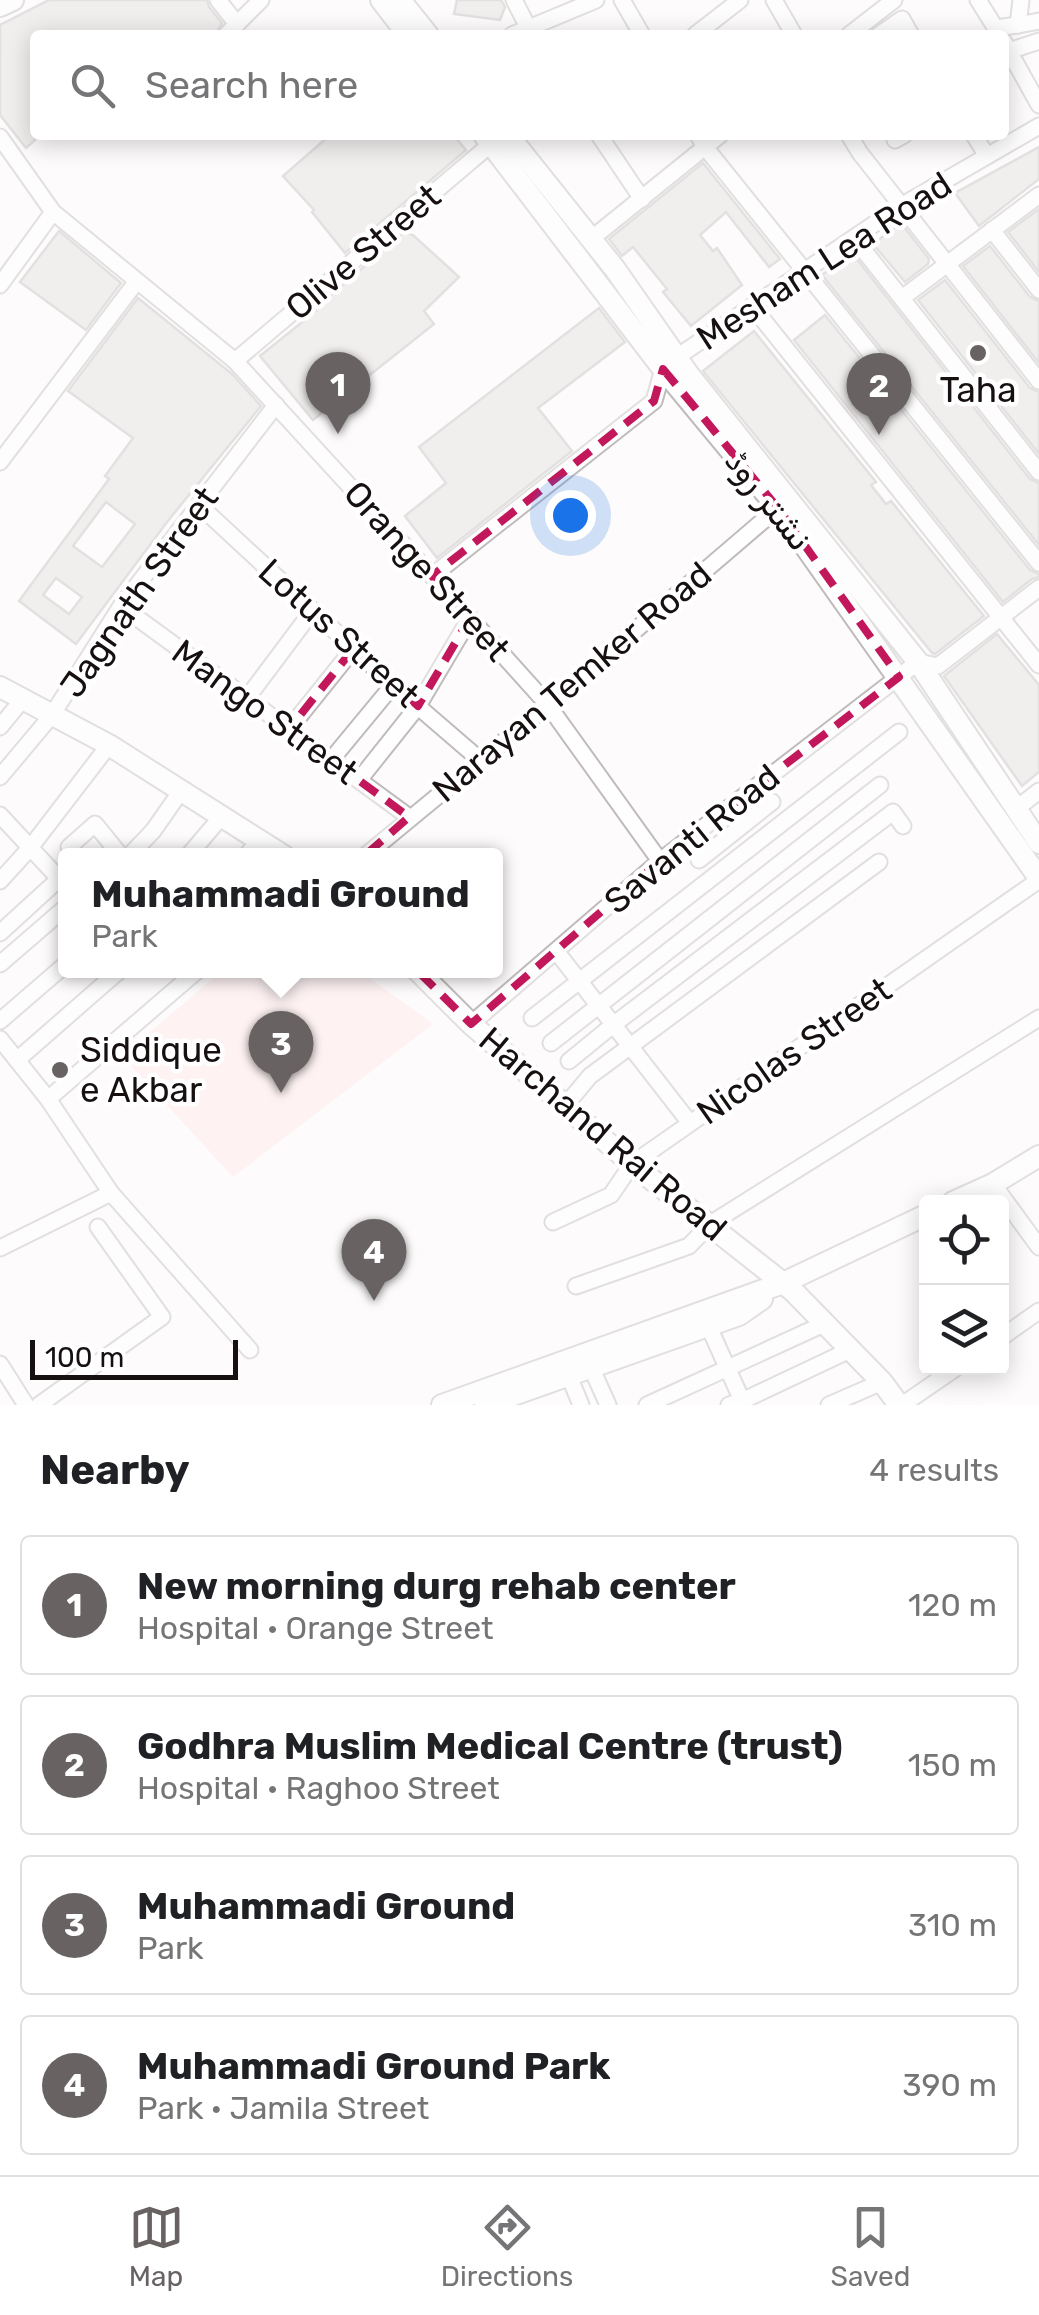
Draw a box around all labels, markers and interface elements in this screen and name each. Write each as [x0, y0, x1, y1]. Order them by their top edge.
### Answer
search box [30, 30, 1009, 140]
icon: search [65, 58, 120, 113]
text: Search here [145, 62, 358, 108]
street label: Mesham Lea Road [689, 163, 959, 359]
street label: Olive Street [277, 175, 449, 329]
marker: Taha [967, 342, 989, 364]
pin: 1 [306, 352, 370, 434]
pin: 2 [846, 352, 912, 435]
place label: Taha [940, 369, 1017, 411]
street label: نشتر روڈ [717, 441, 821, 559]
street label: Orange Street [335, 472, 519, 670]
street label: Jagnath Street [51, 479, 227, 705]
your location [545, 490, 596, 541]
street label: Lotus Street [250, 550, 428, 716]
street label: Narayan Temker Road [424, 553, 720, 811]
street label: Mango Street [164, 631, 366, 793]
street label: Savanti Road [596, 756, 788, 922]
popup [58, 848, 503, 978]
text: Muhammadi Ground [91, 871, 470, 917]
text: Park [91, 917, 158, 955]
street label: Nicolas Street [689, 969, 899, 1133]
pin: 3 [248, 1010, 314, 1093]
street label: Harchand Rai Road [471, 1018, 735, 1250]
place label: Siddique e Akbar [80, 1029, 222, 1111]
marker: Siddique e Akbar [49, 1059, 71, 1081]
map controls [919, 1195, 1009, 1375]
button: locate [919, 1195, 1009, 1285]
pin: 4 [342, 1218, 406, 1301]
button: layers [919, 1285, 1009, 1375]
scale bar [30, 1335, 238, 1380]
text: 100 m [45, 1341, 124, 1374]
text: Nearby [40, 1445, 190, 1495]
text: 4 results [869, 1451, 999, 1489]
text: New morning durg rehab center [137, 1563, 736, 1609]
text: 1 [67, 1586, 82, 1624]
text: 120 m [908, 1586, 997, 1624]
text: Hospital · Orange Street [137, 1609, 494, 1647]
text: Godhra Muslim Medical Centre (trust) [137, 1723, 843, 1769]
text: 2 [64, 1746, 85, 1784]
text: 150 m [908, 1746, 997, 1784]
text: Hospital · Raghoo Street [137, 1769, 500, 1807]
text: Muhammadi Ground [137, 1883, 515, 1929]
text: 3 [64, 1906, 85, 1944]
text: 310 m [908, 1906, 997, 1944]
text: Park [137, 1929, 204, 1967]
text: Muhammadi Ground Park [137, 2043, 611, 2089]
text: 4 [64, 2066, 85, 2104]
text: 390 m [902, 2066, 997, 2104]
text: Park · Jamila Street [137, 2089, 429, 2127]
tab: Map [129, 2200, 184, 2293]
tab: Directions [441, 2200, 573, 2293]
tab: Saved [830, 2200, 910, 2293]

